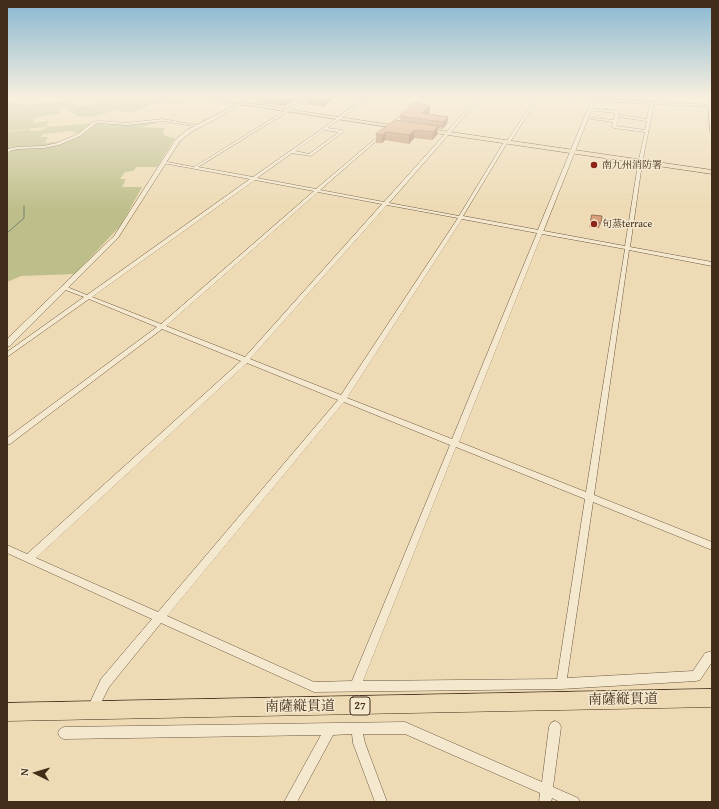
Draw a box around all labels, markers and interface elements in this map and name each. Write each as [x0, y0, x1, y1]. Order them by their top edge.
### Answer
place label: 南九州消防署 [602, 159, 662, 171]
marker: 南九州消防署 [589, 160, 599, 170]
place label: 旬蒸terrace [602, 218, 652, 230]
marker: 旬蒸terrace [589, 219, 599, 229]
street label: 南薩縦貫道 [588, 691, 658, 709]
road number: 27 [350, 697, 370, 715]
street label: 南薩縦貫道 [265, 698, 335, 716]
north arrow [16, 753, 56, 793]
text: N [16, 768, 32, 776]

